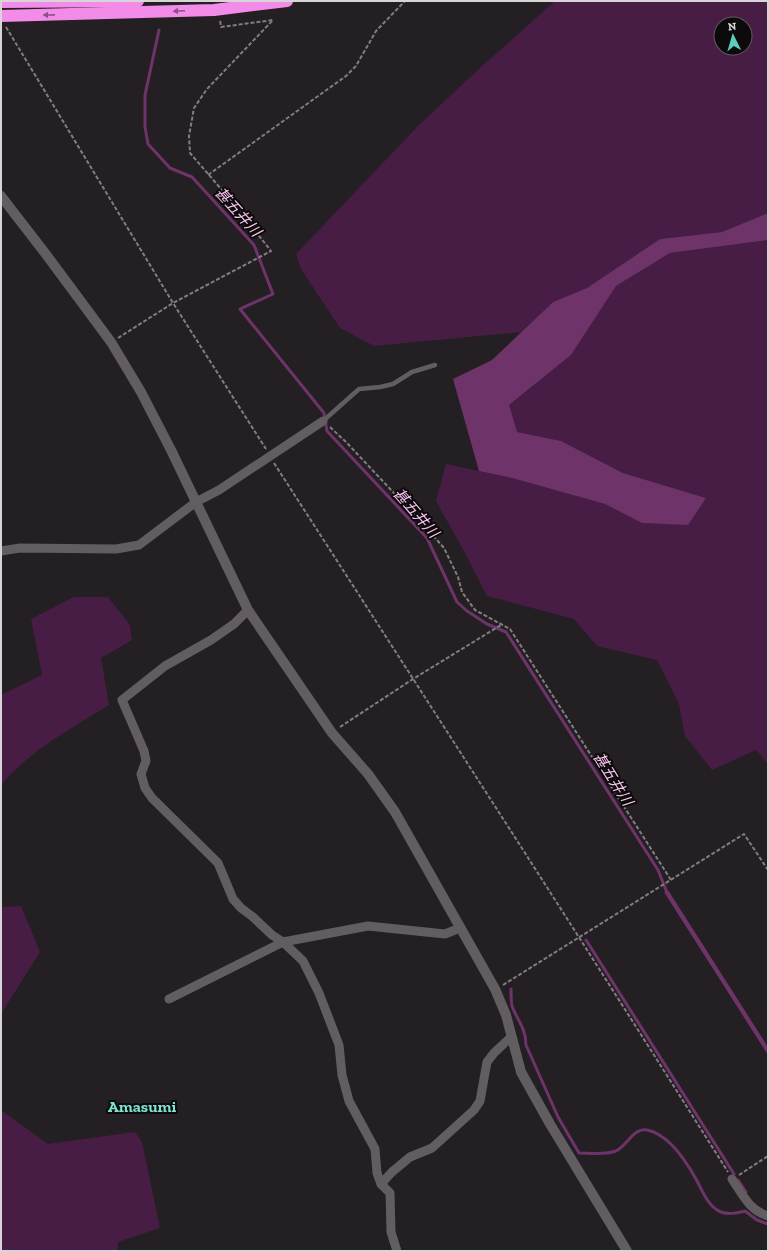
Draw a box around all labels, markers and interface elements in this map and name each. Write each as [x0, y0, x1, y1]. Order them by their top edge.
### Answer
one-way arrow [173, 8, 185, 15]
one-way arrow [42, 12, 55, 18]
north arrow [713, 16, 753, 56]
text: N [727, 20, 738, 33]
water label: 甚五井川 [211, 184, 266, 242]
water label: 甚五井川 [390, 484, 444, 543]
water label: 甚五井川 [589, 749, 638, 811]
district label: Amasumi [108, 1097, 177, 1116]

